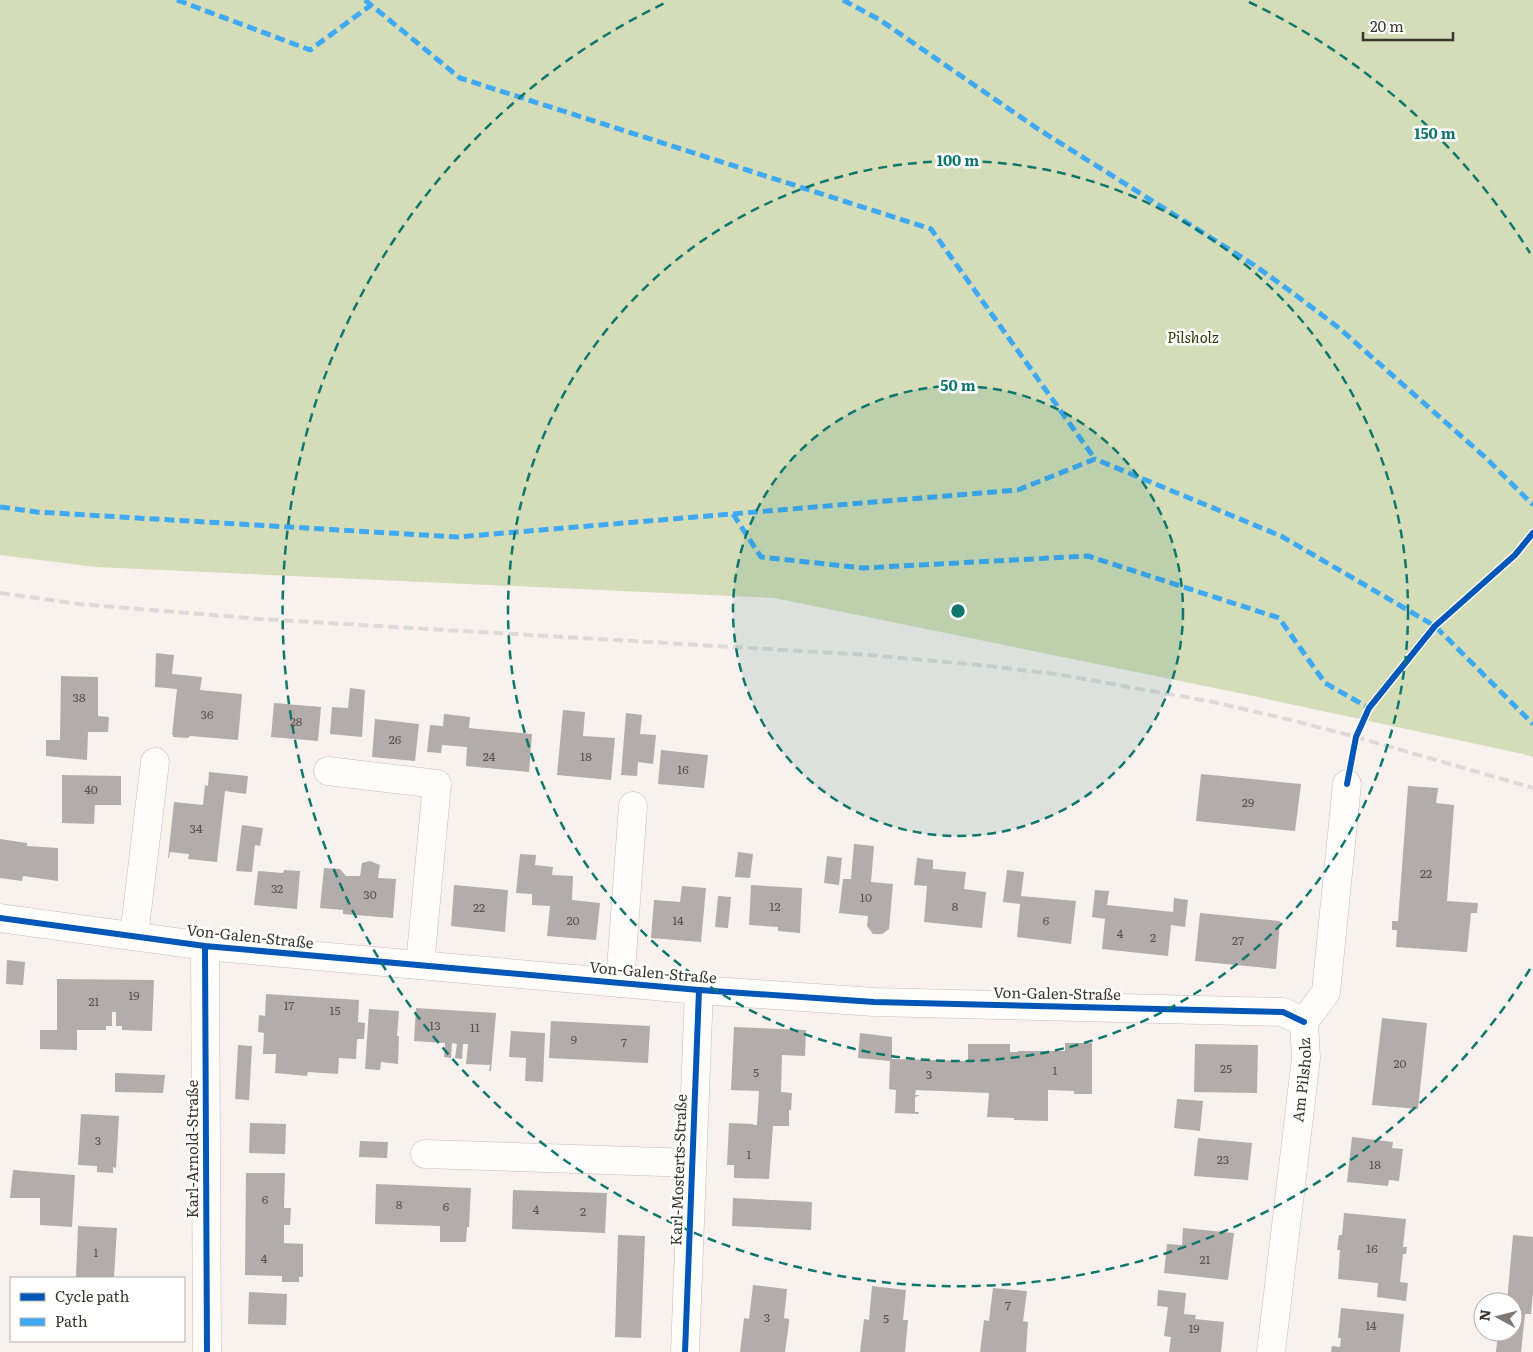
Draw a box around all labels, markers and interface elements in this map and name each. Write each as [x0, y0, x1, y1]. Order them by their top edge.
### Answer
scale bar [1363, 10, 1453, 42]
text: 20 m [1370, 14, 1404, 37]
text: 150 m [1414, 121, 1456, 144]
text: 100 m [937, 148, 979, 171]
park label: Pilsholz [1167, 325, 1219, 348]
text: 50 m [940, 373, 976, 396]
centre of rings [949, 602, 967, 620]
house number: 38 [72, 688, 86, 706]
house number: 36 [201, 705, 214, 723]
house number: 28 [290, 712, 303, 730]
house number: 26 [389, 730, 402, 748]
house number: 24 [483, 747, 496, 765]
house number: 18 [580, 747, 592, 765]
house number: 16 [677, 760, 689, 778]
house number: 40 [84, 780, 98, 798]
house number: 29 [1242, 793, 1254, 811]
house number: 34 [189, 819, 203, 837]
house number: 22 [1420, 864, 1432, 882]
house number: 32 [271, 879, 283, 897]
house number: 30 [363, 885, 377, 903]
house number: 10 [860, 888, 872, 906]
house number: 12 [770, 897, 780, 915]
house number: 8 [952, 897, 959, 915]
house number: 22 [473, 898, 485, 916]
house number: 20 [566, 911, 580, 929]
house number: 14 [672, 911, 684, 929]
house number: 6 [1043, 911, 1050, 929]
street label: Von-Galen-Straße [185, 917, 315, 954]
house number: 4 [1117, 924, 1124, 942]
house number: 2 [1150, 928, 1156, 946]
house number: 27 [1232, 931, 1244, 949]
street label: Von-Galen-Straße [588, 954, 718, 989]
street label: Von-Galen-Straße [993, 980, 1121, 1005]
house number: 19 [128, 986, 140, 1004]
house number: 21 [89, 992, 100, 1010]
house number: 17 [284, 996, 294, 1014]
house number: 15 [330, 1001, 340, 1019]
house number: 13 [429, 1016, 441, 1034]
house number: 11 [470, 1018, 480, 1036]
house number: 9 [571, 1030, 577, 1048]
house number: 7 [621, 1033, 627, 1051]
street label: Am Pilsholz [1285, 1037, 1316, 1123]
house number: 20 [1393, 1054, 1407, 1072]
house number: 25 [1220, 1059, 1232, 1077]
house number: 1 [1053, 1061, 1058, 1079]
house number: 5 [753, 1063, 759, 1081]
house number: 3 [926, 1065, 932, 1083]
street label: Karl-Arnold-Straße [180, 1080, 203, 1218]
street label: Karl-Mosterts-Straße [663, 1093, 692, 1246]
house number: 3 [95, 1131, 101, 1149]
house number: 1 [747, 1145, 752, 1163]
house number: 23 [1217, 1150, 1229, 1168]
house number: 18 [1369, 1155, 1381, 1173]
house number: 6 [262, 1190, 269, 1208]
house number: 8 [396, 1195, 403, 1213]
house number: 6 [443, 1197, 450, 1215]
house number: 4 [533, 1200, 540, 1218]
house number: 2 [580, 1202, 586, 1220]
house number: 16 [1366, 1239, 1378, 1257]
house number: 1 [94, 1243, 99, 1261]
house number: 4 [261, 1249, 268, 1267]
house number: 21 [1200, 1250, 1211, 1268]
legend [10, 1277, 185, 1342]
text: Cycle path [55, 1284, 130, 1307]
north arrow [1473, 1292, 1523, 1342]
house number: 7 [1005, 1296, 1011, 1314]
house number: 3 [764, 1308, 770, 1326]
text: N [1473, 1308, 1495, 1322]
text: Path [55, 1309, 88, 1332]
house number: 5 [883, 1309, 889, 1327]
house number: 14 [1365, 1316, 1377, 1334]
house number: 19 [1188, 1319, 1200, 1337]

